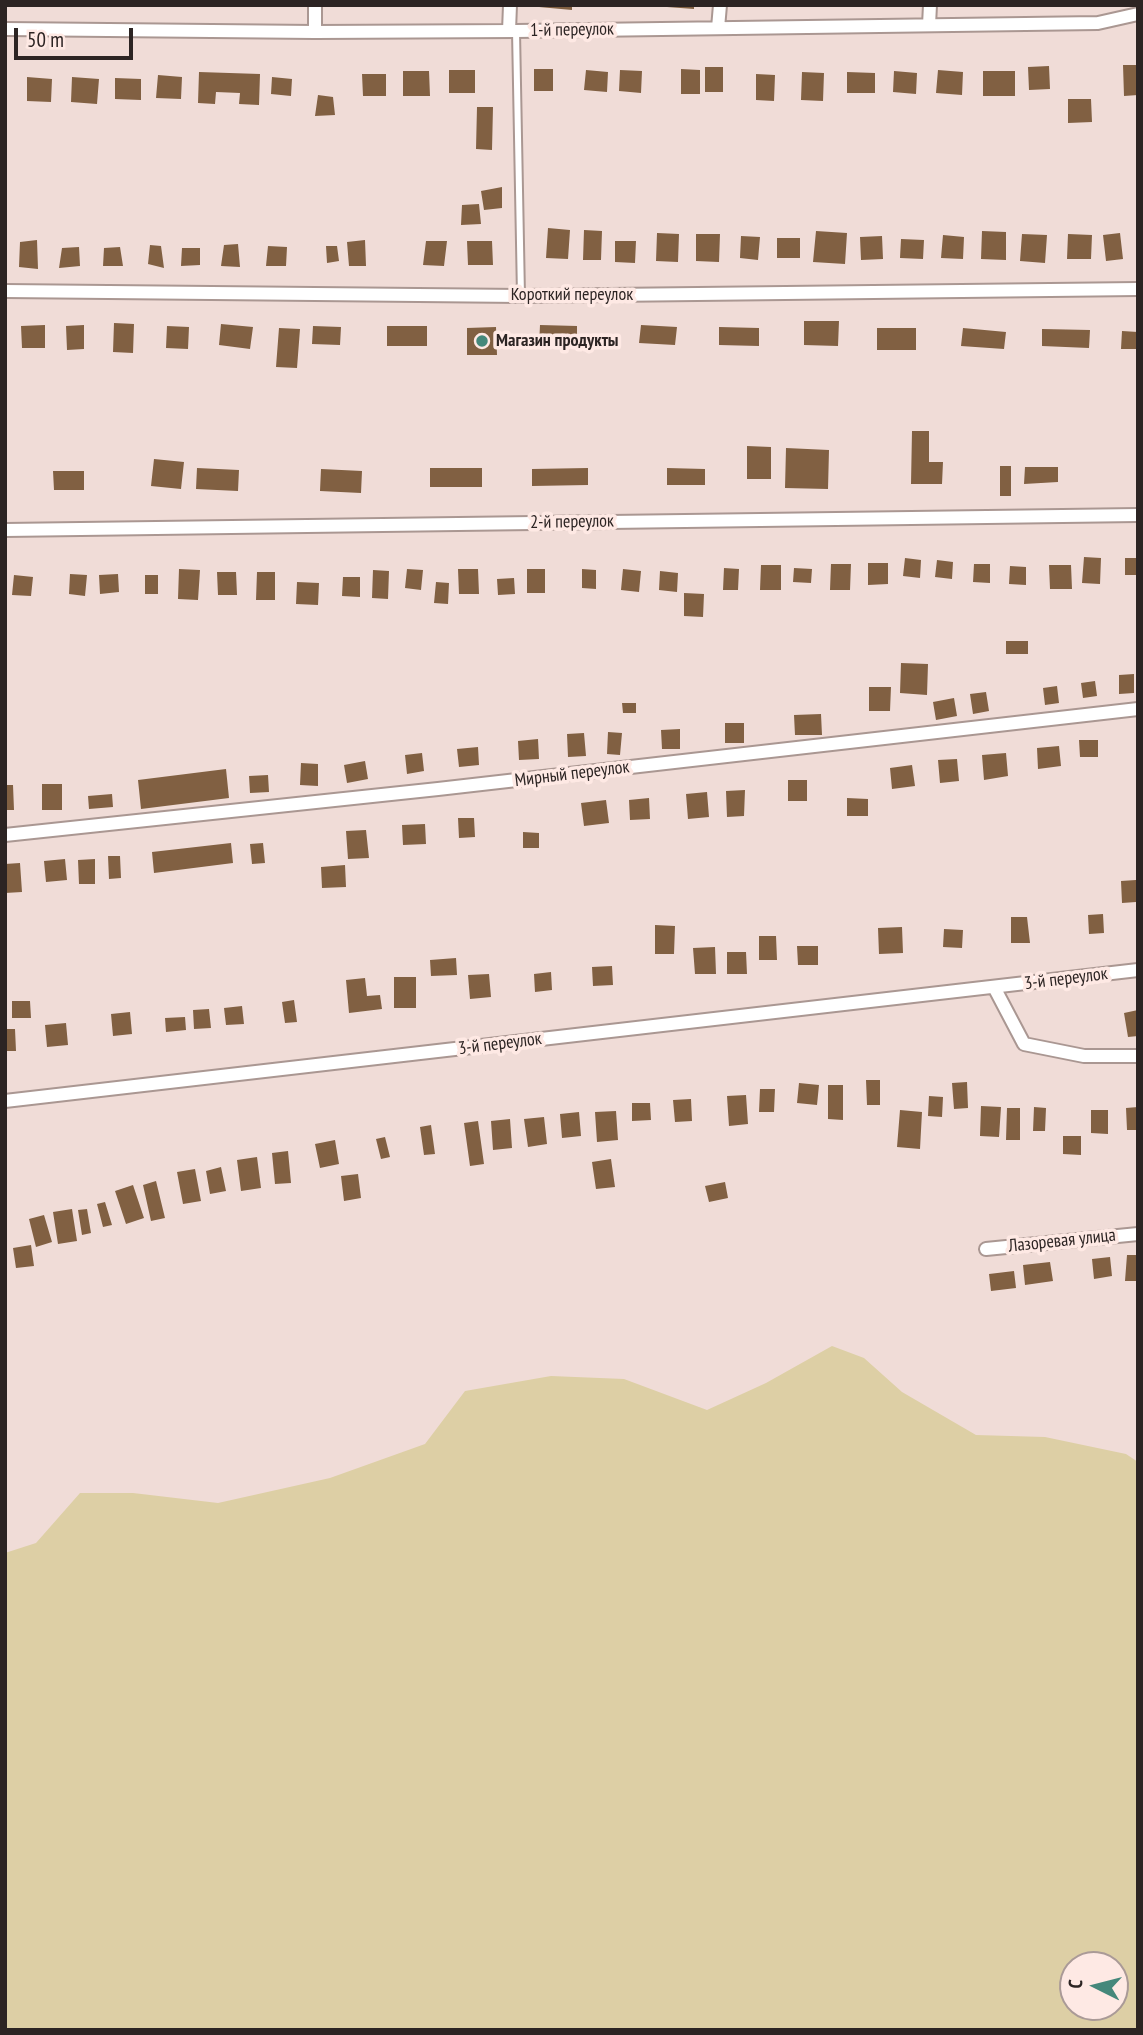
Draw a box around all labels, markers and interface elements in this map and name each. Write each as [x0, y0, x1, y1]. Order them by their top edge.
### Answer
scale bar [18, 14, 136, 58]
street label: 1-й переулок [530, 18, 614, 42]
text: 50 m [27, 26, 64, 53]
street label: Короткий переулок [511, 284, 633, 306]
place label: Магазин продукты [496, 330, 618, 352]
marker: Магазин продукты [474, 333, 490, 349]
street label: 2-й переулок [530, 510, 614, 534]
street label: Мирный переулок [514, 756, 630, 792]
street label: 3-й переулок [1023, 963, 1109, 995]
street label: 3-й переулок [457, 1028, 543, 1060]
street label: Лазоревая улица [1007, 1225, 1117, 1257]
north arrow [1059, 1951, 1129, 2021]
text: С [1063, 1978, 1087, 1990]

